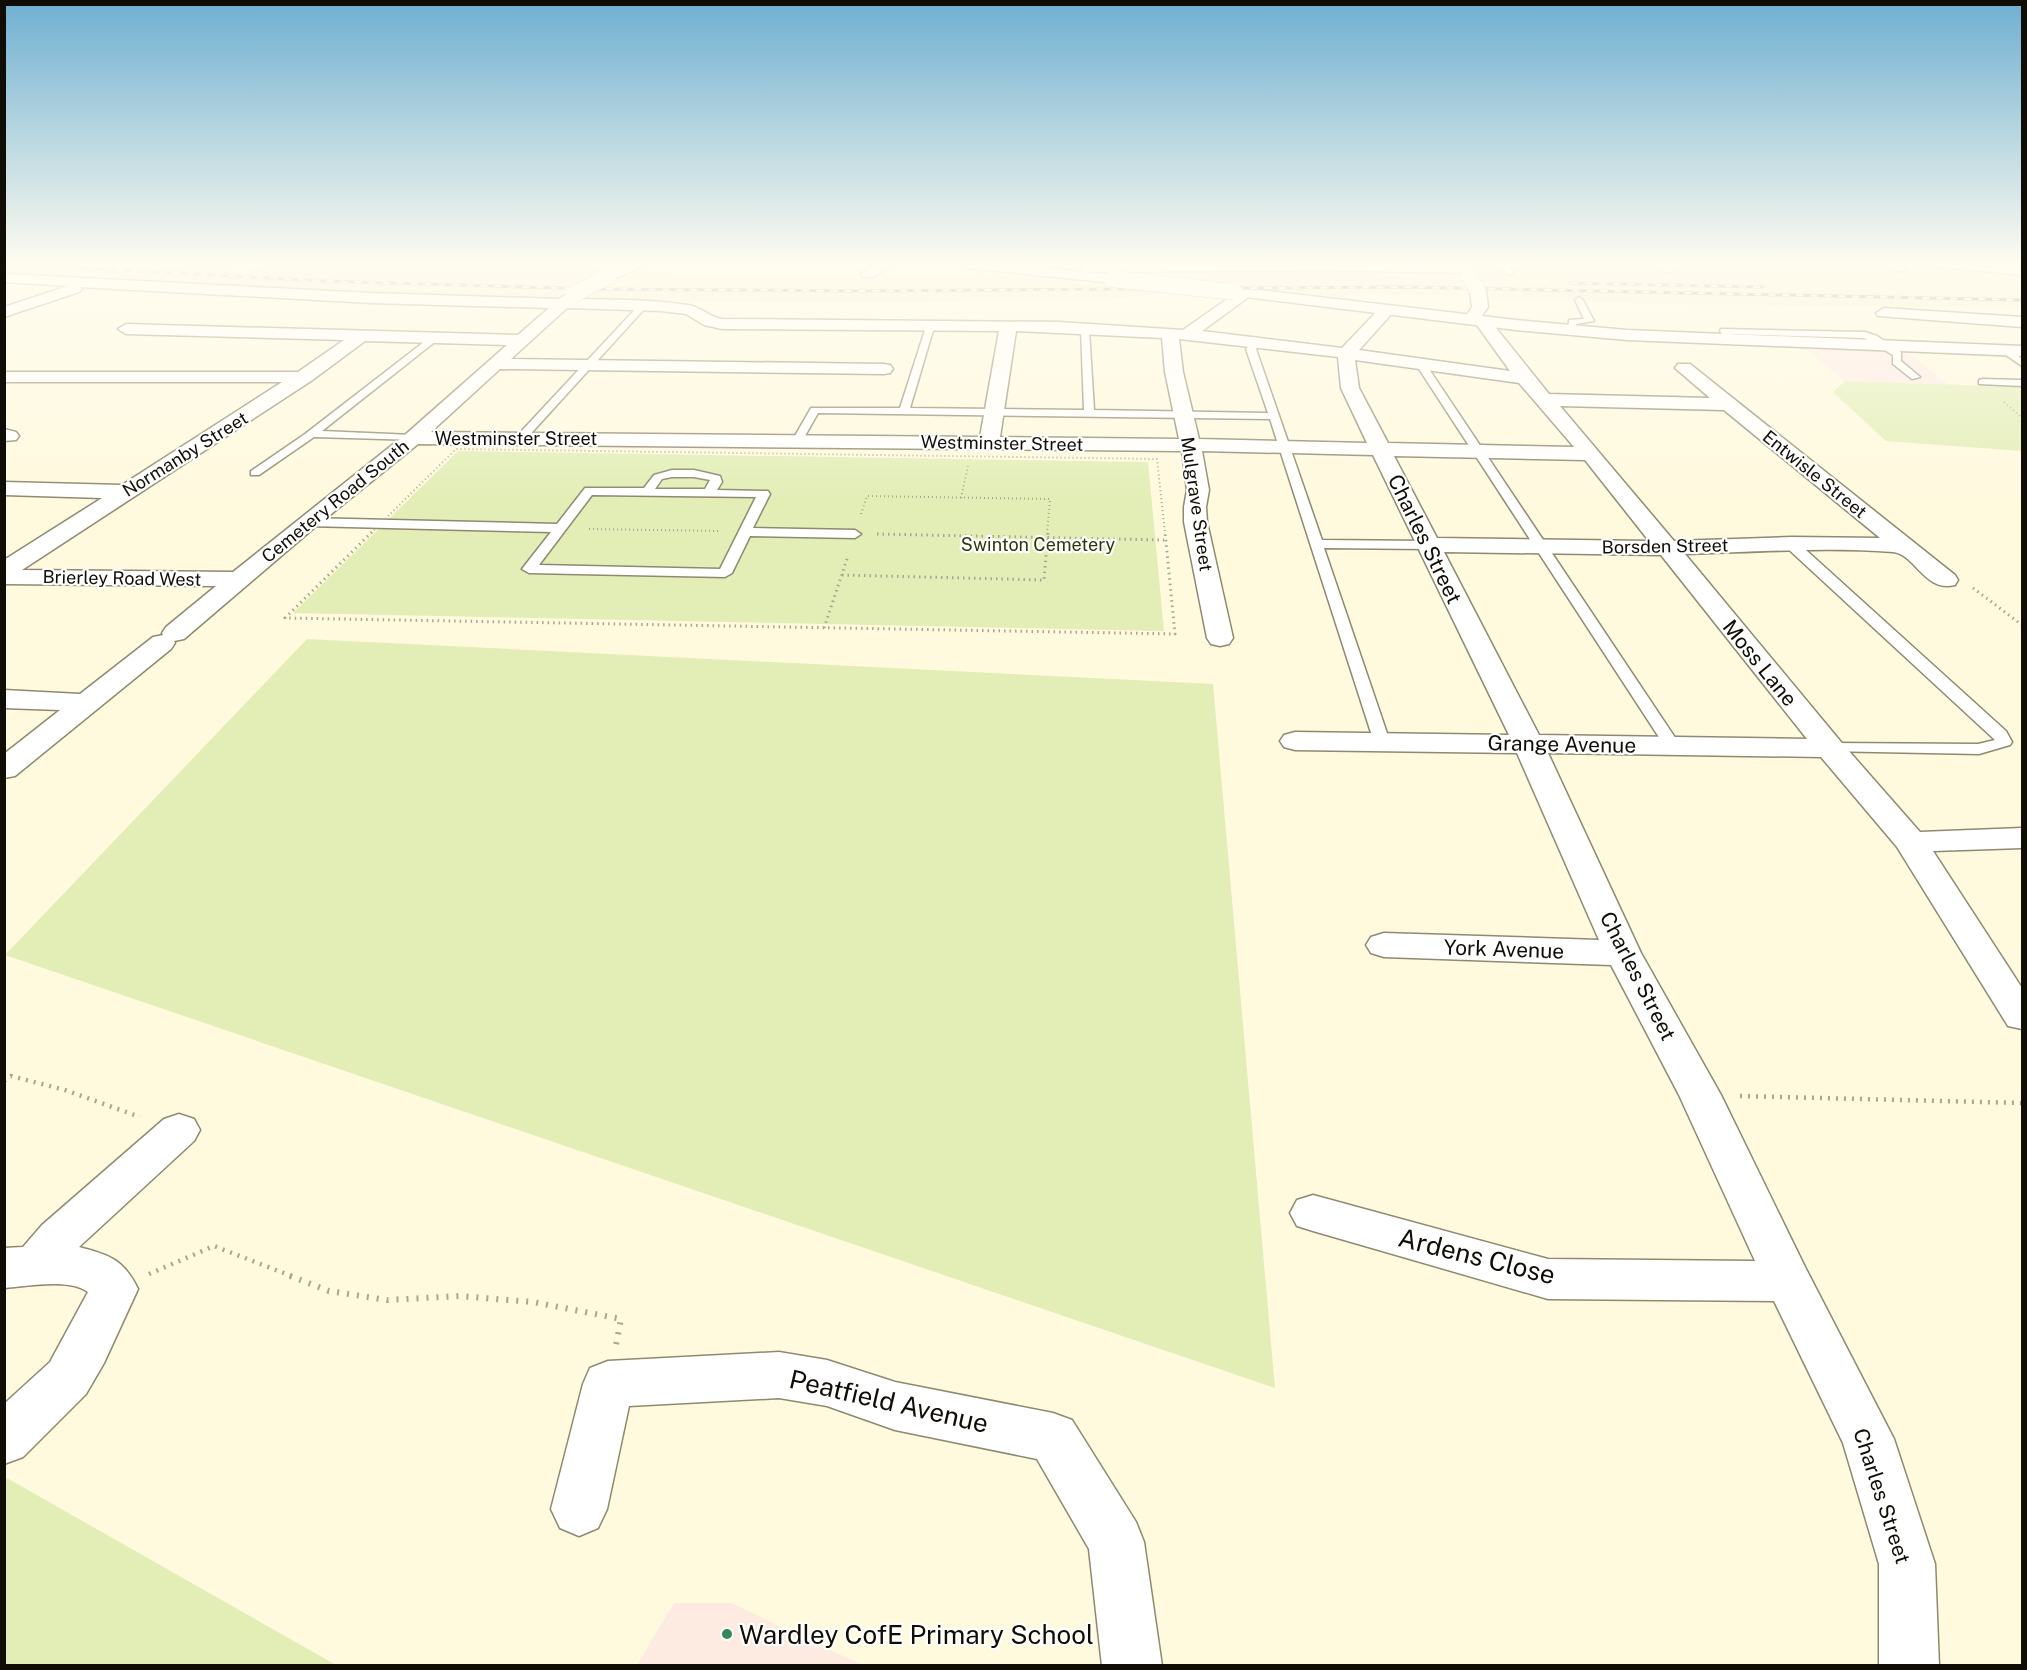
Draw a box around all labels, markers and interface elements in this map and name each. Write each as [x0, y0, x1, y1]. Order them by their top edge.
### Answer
street label: Normanby Street [119, 407, 251, 501]
street label: Entwisle Street [1759, 426, 1871, 522]
street label: Westminster Street [435, 428, 597, 449]
street label: Westminster Street [920, 431, 1084, 455]
street label: Cemetery Road South [257, 435, 413, 567]
street label: Mulgrave Street [1177, 435, 1217, 573]
street label: Charles Street [1383, 470, 1467, 608]
park label: Swinton Cemetery [961, 534, 1115, 555]
street label: Borsden Street [1601, 534, 1729, 558]
street label: Brierley Road West [42, 566, 202, 590]
street label: Moss Lane [1718, 615, 1802, 711]
street label: Grange Avenue [1487, 730, 1637, 758]
street label: Charles Street [1595, 908, 1681, 1044]
street label: York Avenue [1443, 934, 1565, 964]
street label: Ardens Close [1395, 1222, 1559, 1290]
street label: Peatfield Avenue [786, 1363, 992, 1439]
street label: Charles Street [1848, 1425, 1916, 1567]
place label: Wardley CofE Primary School [739, 1619, 1094, 1650]
marker: Wardley CofE Primary School [720, 1627, 734, 1641]

